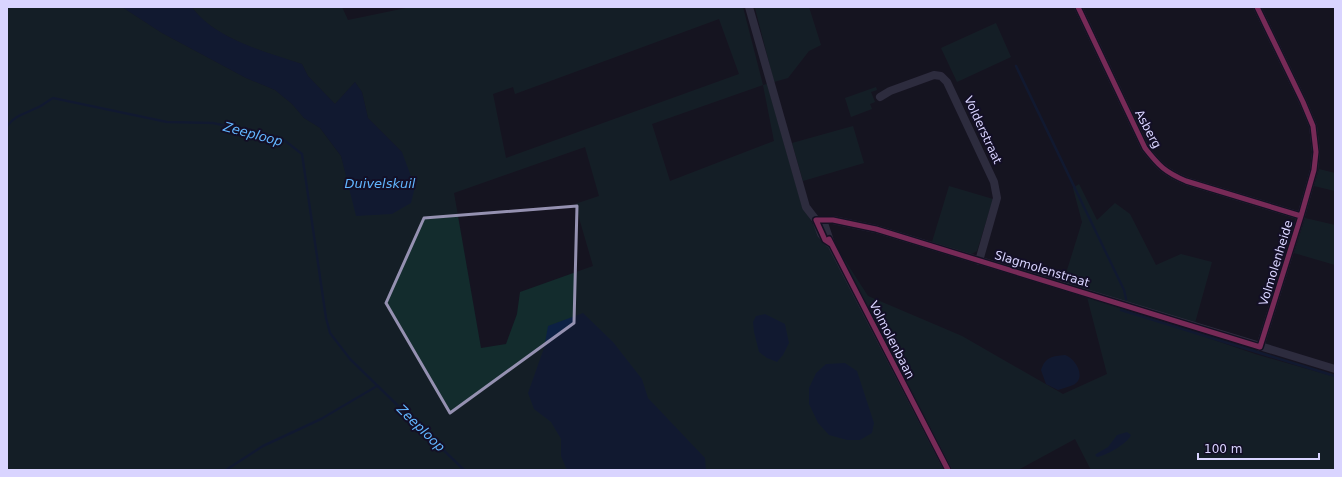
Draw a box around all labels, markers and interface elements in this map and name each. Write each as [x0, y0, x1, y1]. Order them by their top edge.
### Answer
street label: Volderstraat [961, 94, 1005, 166]
street label: Asberg [1132, 107, 1164, 151]
water label: Zeeploop [221, 119, 284, 149]
water label: Duivelskuil [345, 176, 416, 191]
street label: Volmolenheide [1256, 219, 1296, 307]
street label: Slagmolenstraat [993, 248, 1091, 290]
street label: Volmolenbaan [866, 299, 918, 381]
water label: Zeeploop [393, 401, 448, 455]
scale bar [1198, 435, 1319, 461]
text: 100 m [1204, 442, 1242, 456]

